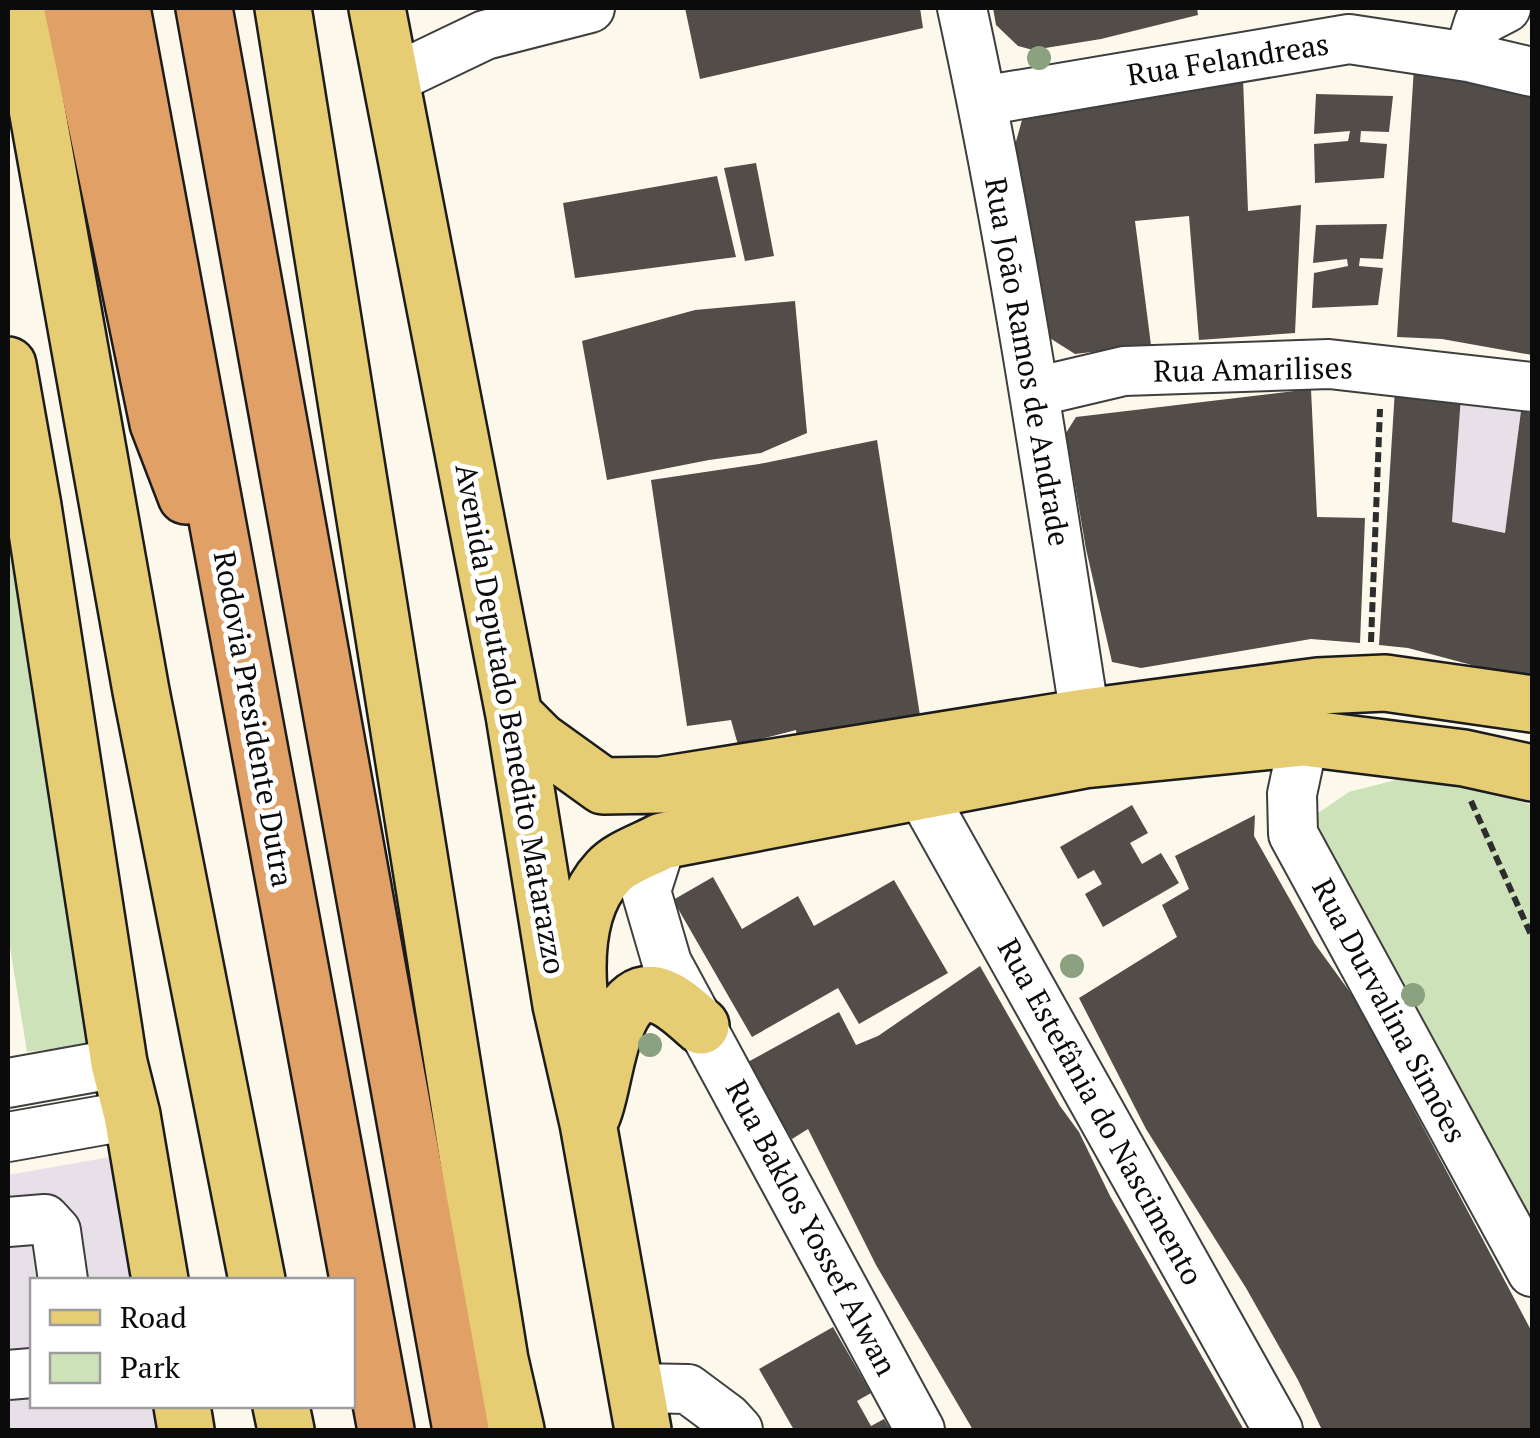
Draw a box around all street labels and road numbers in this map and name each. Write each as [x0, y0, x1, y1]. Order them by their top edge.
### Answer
street label: Rua Felandreas [1124, 23, 1332, 95]
street label: Rua João Ramos de Andrade [976, 174, 1080, 549]
street label: Rua Amarilises [1153, 347, 1353, 391]
street label: Avenida Deputado Benedito Matarazzo [446, 461, 576, 977]
street label: Rodovia Presidente Dutra [205, 548, 303, 890]
street label: Rua Durvalina Simões [1303, 872, 1476, 1150]
street label: Rua Estefânia do Nascimento [989, 931, 1213, 1292]
street label: Rua Baklos Yossef Alwan [717, 1073, 907, 1382]

